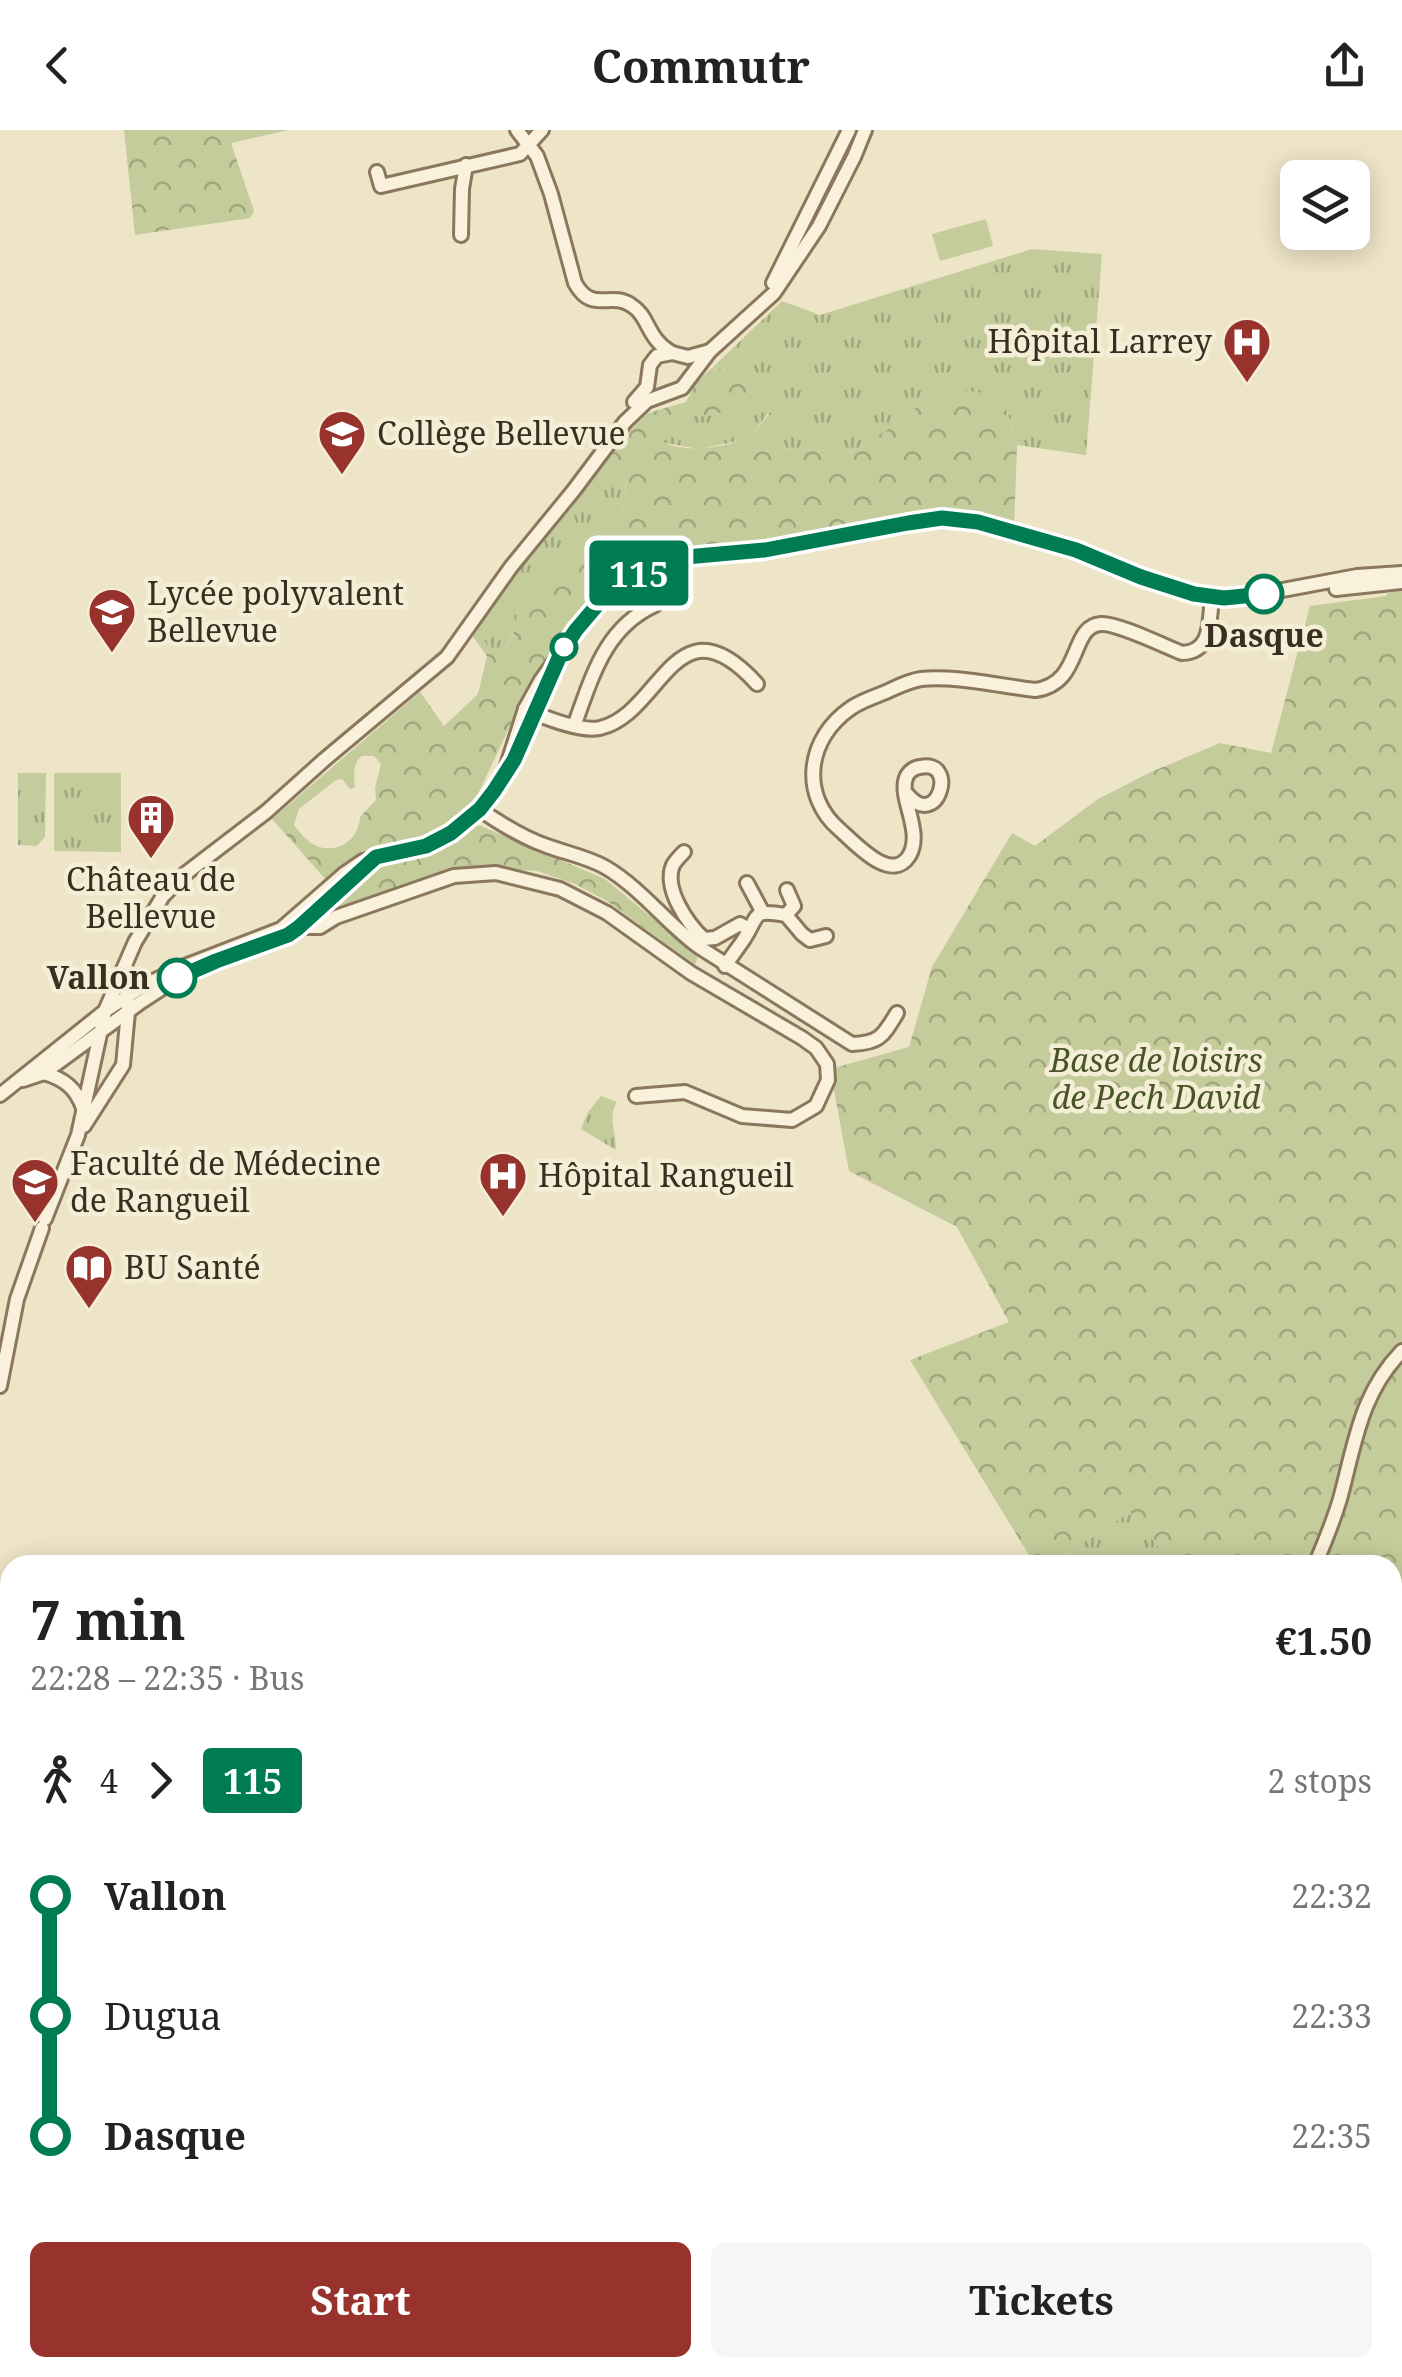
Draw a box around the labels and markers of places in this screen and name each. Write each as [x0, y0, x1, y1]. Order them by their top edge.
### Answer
hospital icon: Hôpital Larrey [1221, 316, 1273, 384]
place label: Hôpital Larrey [987, 319, 1213, 362]
school or university icon: Collège Bellevue [316, 408, 368, 476]
place label: Collège Bellevue [377, 411, 626, 454]
place label: Lycée polyvalent Bellevue [147, 571, 404, 651]
marker: Dasque [1245, 575, 1283, 613]
school or university icon: Lycée polyvalent Bellevue [86, 586, 138, 654]
place label: Dasque [1204, 613, 1324, 656]
unlabelled marker [551, 634, 577, 660]
building icon: Château de Bellevue [125, 792, 177, 860]
place label: Château de Bellevue [66, 857, 236, 937]
place label: Vallon [47, 955, 150, 998]
marker: Vallon [158, 959, 196, 997]
place label: Faculté de Médecine de Rangueil [70, 1141, 381, 1221]
hospital icon: Hôpital Rangueil [477, 1150, 529, 1218]
place label: Hôpital Rangueil [538, 1153, 794, 1196]
school or university icon: Faculté de Médecine de Rangueil [9, 1156, 61, 1224]
library icon: BU Santé [63, 1242, 115, 1310]
place label: BU Santé [124, 1245, 261, 1288]

